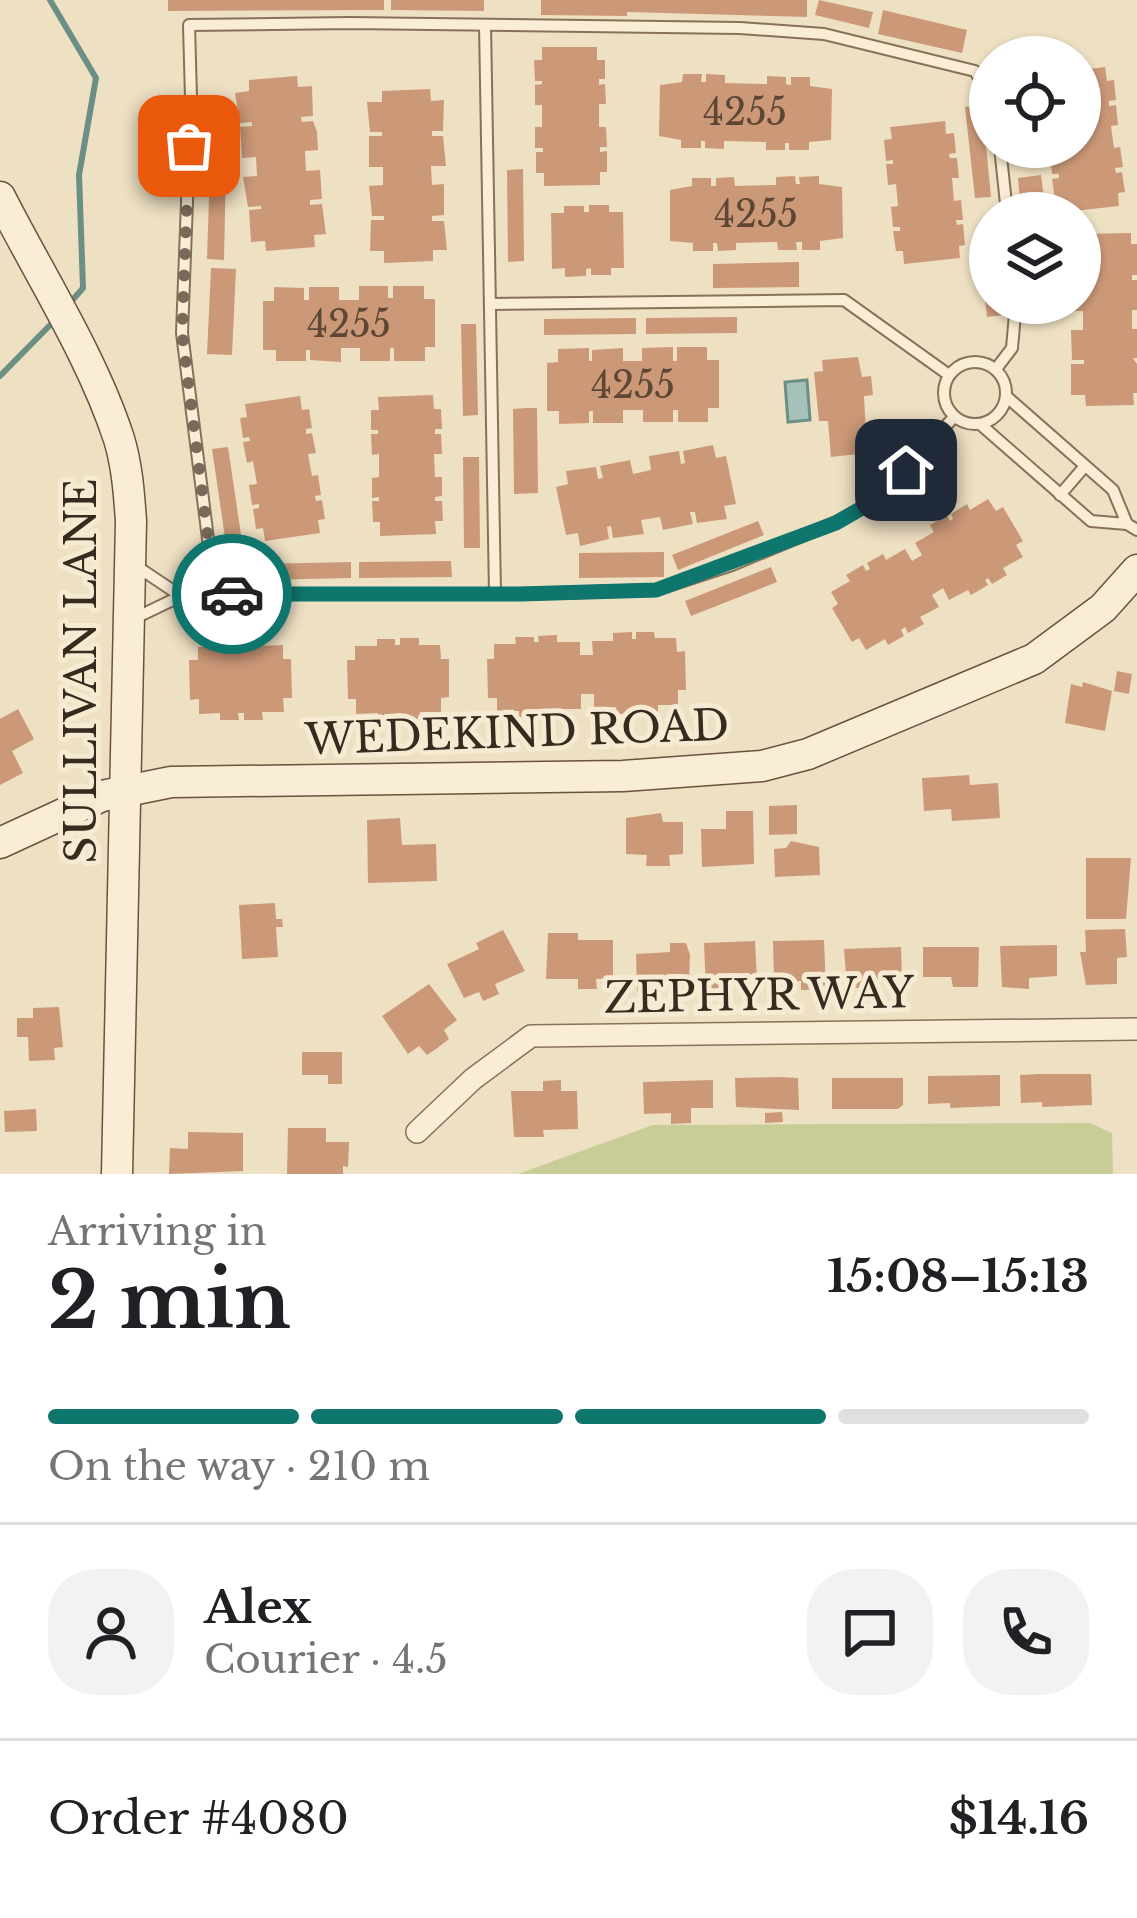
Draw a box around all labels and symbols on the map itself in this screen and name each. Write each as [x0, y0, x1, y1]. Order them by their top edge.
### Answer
house number: 4255 [703, 90, 787, 135]
pin [138, 95, 240, 197]
house number: 4255 [714, 192, 798, 237]
house number: 4255 [307, 302, 391, 347]
house number: 4255 [591, 363, 675, 408]
pin [855, 419, 957, 521]
street label: SULLIVAN LANE [55, 478, 107, 864]
courier [172, 534, 292, 654]
street label: WEDEKIND ROAD [303, 699, 730, 765]
street label: ZEPHYR WAY [604, 966, 915, 1024]

